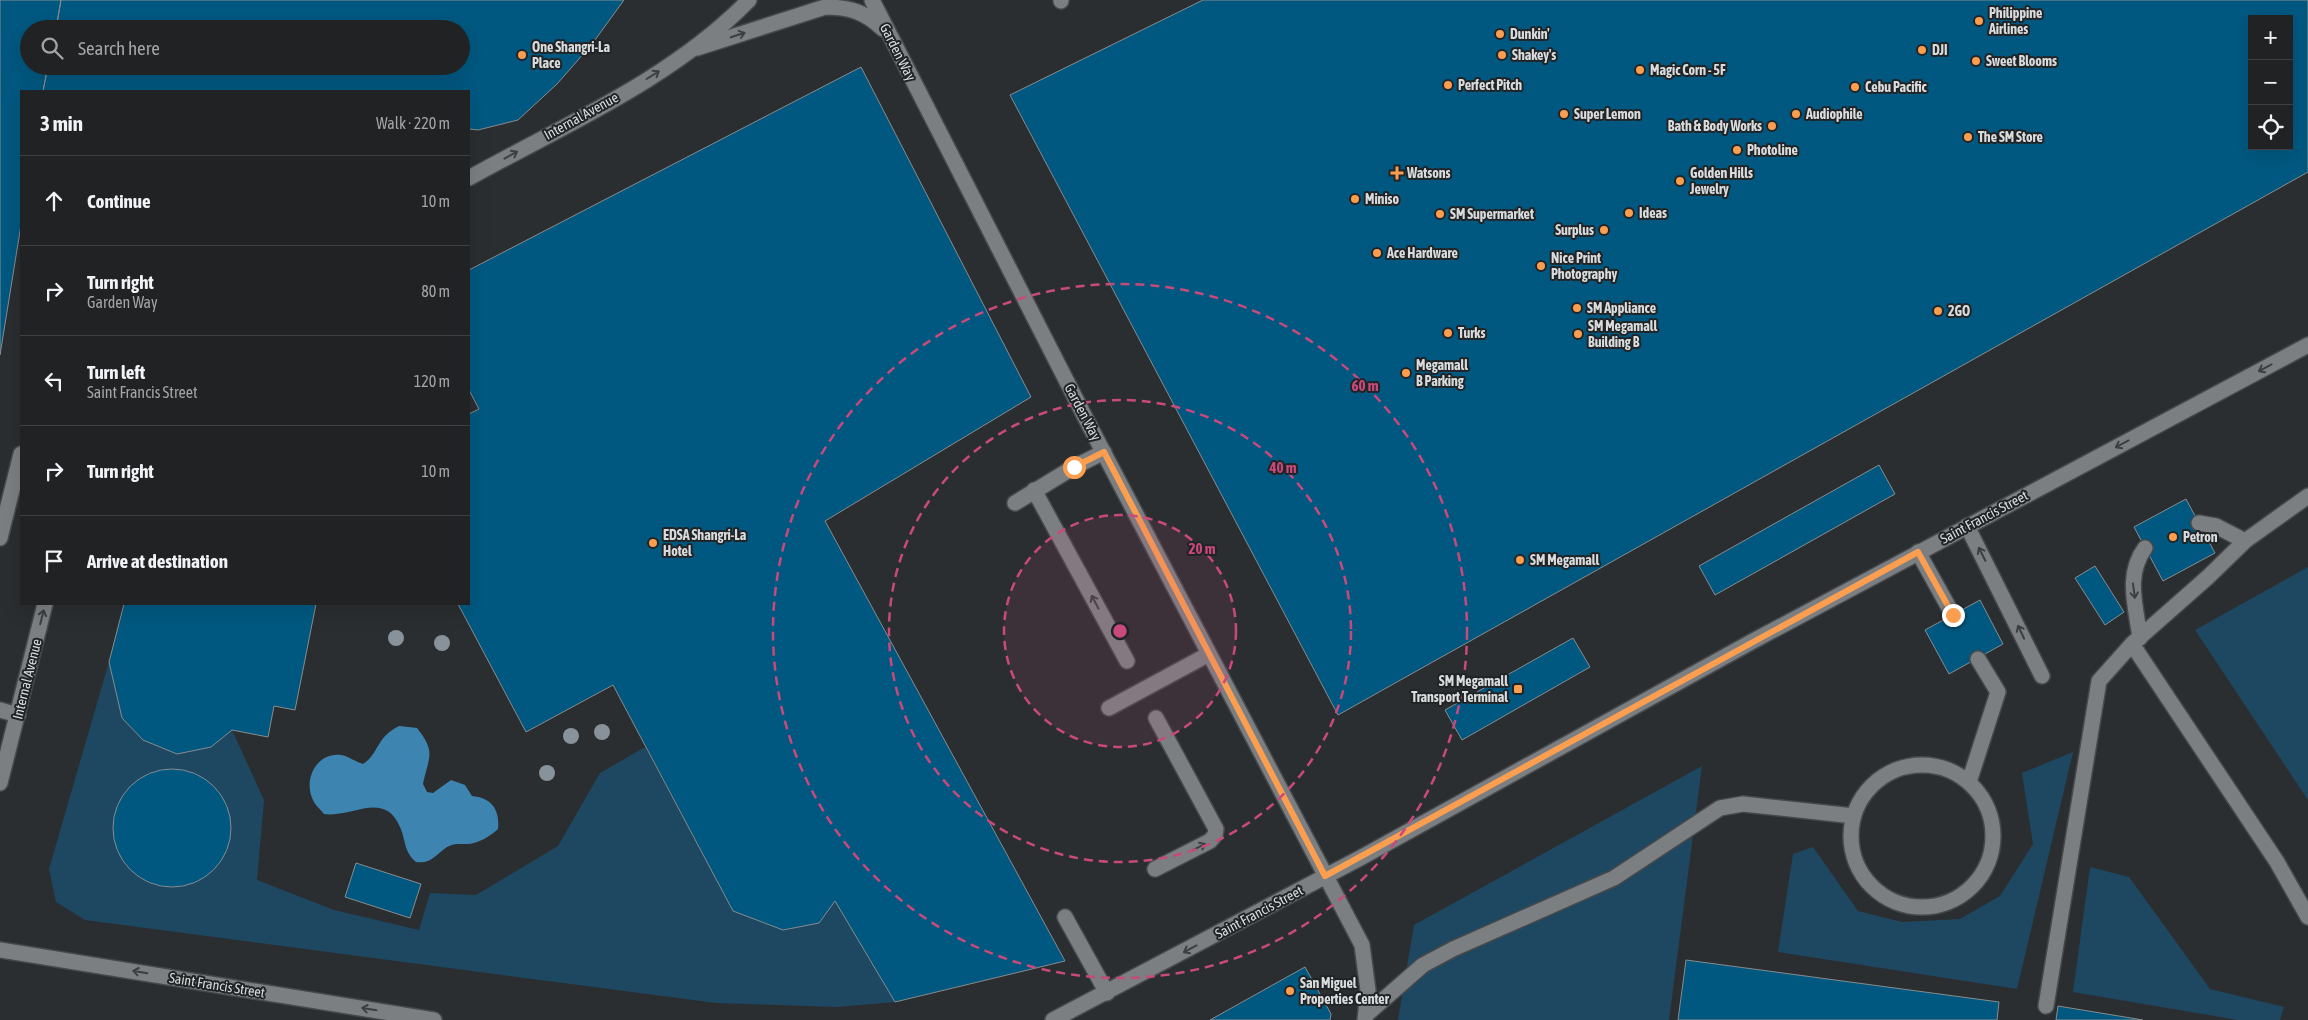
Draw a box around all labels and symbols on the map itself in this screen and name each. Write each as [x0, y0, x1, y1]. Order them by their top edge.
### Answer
place label: Philippine Airlines [1988, 5, 2042, 37]
marker: Philippine Airlines [1973, 15, 1985, 27]
street label: Garden Way [877, 21, 919, 83]
place label: Dunkin' [1510, 26, 1550, 42]
marker: Dunkin' [1494, 28, 1506, 40]
one-way arrow [730, 30, 745, 39]
place label: One Shangri-La Place [532, 39, 610, 71]
place label: DJI [1932, 42, 1947, 58]
marker: DJI [1916, 44, 1928, 56]
place label: Shakey's [1512, 47, 1556, 63]
marker: One Shangri-La Place [516, 49, 528, 61]
marker: Shakey's [1496, 49, 1508, 61]
place label: Sweet Blooms [1986, 53, 2057, 69]
marker: Sweet Blooms [1970, 55, 1982, 67]
place label: Magic Corn - 5F [1650, 62, 1726, 78]
marker: Magic Corn - 5F [1634, 64, 1646, 76]
one-way arrow [645, 69, 659, 79]
place label: Perfect Pitch [1458, 77, 1522, 93]
marker: Perfect Pitch [1442, 79, 1454, 91]
place label: Cebu Pacific [1865, 79, 1928, 95]
marker: Cebu Pacific [1849, 81, 1861, 93]
street label: Internal Avenue [541, 89, 621, 143]
place label: Super Lemon [1574, 106, 1641, 122]
place label: Audiophile [1805, 106, 1863, 122]
marker: Super Lemon [1558, 108, 1570, 120]
marker: Audiophile [1790, 108, 1802, 120]
place label: Bath & Body Works [1668, 118, 1762, 134]
marker: Bath & Body Works [1766, 120, 1778, 132]
place label: The SM Store [1978, 129, 2043, 145]
marker: The SM Store [1962, 131, 1974, 143]
place label: Photoline [1747, 142, 1798, 158]
marker: Photoline [1731, 144, 1743, 156]
one-way arrow [504, 149, 518, 159]
place label: Watsons [1406, 165, 1451, 181]
place label: Golden Hills Jewelry [1689, 165, 1753, 197]
marker: Watsons [1391, 167, 1403, 179]
marker: Golden Hills Jewelry [1674, 175, 1686, 187]
place label: Miniso [1365, 191, 1400, 207]
marker: Miniso [1349, 193, 1361, 205]
place label: Ideas [1639, 205, 1667, 221]
place label: SM Supermarket [1450, 206, 1534, 222]
marker: Ideas [1623, 207, 1635, 219]
marker: SM Supermarket [1434, 208, 1446, 220]
place label: Surplus [1555, 222, 1594, 238]
marker: Surplus [1598, 224, 1610, 236]
place label: Ace Hardware [1386, 245, 1458, 261]
marker: Ace Hardware [1371, 247, 1383, 259]
place label: Nice Print Photography [1551, 250, 1618, 282]
marker: Nice Print Photography [1535, 260, 1547, 272]
place label: SM Appliance [1587, 300, 1656, 316]
marker: SM Appliance [1571, 302, 1583, 314]
place label: 2GO [1948, 303, 1970, 319]
marker: 2GO [1932, 305, 1944, 317]
place label: SM Megamall Building B [1588, 318, 1657, 350]
place label: Turks [1458, 325, 1485, 341]
marker: Turks [1442, 327, 1454, 339]
marker: SM Megamall Building B [1572, 328, 1584, 340]
place label: Megamall B Parking [1416, 357, 1468, 389]
one-way arrow [2258, 363, 2273, 373]
marker: Megamall B Parking [1400, 367, 1412, 379]
text: 60 m [1352, 377, 1379, 394]
street label: Garden Way [1061, 381, 1105, 443]
one-way arrow [2114, 439, 2129, 449]
route start [1063, 456, 1086, 479]
text: 40 m [1269, 459, 1297, 476]
street label: Saint Francis Street [1937, 487, 2031, 547]
place label: EDSA Shangri-La Hotel [663, 527, 747, 559]
place label: Petron [2183, 529, 2218, 545]
marker: Petron [2167, 531, 2179, 543]
marker: EDSA Shangri-La Hotel [647, 537, 659, 549]
text: 20 m [1189, 540, 1216, 557]
one-way arrow [1977, 547, 1986, 562]
place label: SM Megamall [1530, 552, 1599, 568]
marker: SM Megamall [1514, 554, 1526, 566]
one-way arrow [2129, 583, 2139, 599]
one-way arrow [1090, 595, 1100, 610]
route end [1942, 604, 1965, 627]
one-way arrow [38, 610, 47, 626]
centre of rings [1111, 622, 1129, 640]
one-way arrow [2016, 625, 2025, 640]
street label: Internal Avenue [9, 637, 45, 721]
place label: SM Megamall Transport Terminal [1411, 673, 1508, 705]
marker: SM Megamall Transport Terminal [1512, 683, 1524, 695]
one-way arrow [1191, 842, 1206, 852]
street label: Saint Francis Street [1212, 882, 1306, 942]
one-way arrow [1182, 944, 1197, 954]
one-way arrow [132, 967, 148, 977]
street label: Saint Francis Street [168, 970, 266, 1000]
place label: San Miguel Properties Center [1300, 975, 1390, 1007]
marker: San Miguel Properties Center [1284, 985, 1296, 997]
one-way arrow [361, 1004, 377, 1014]

